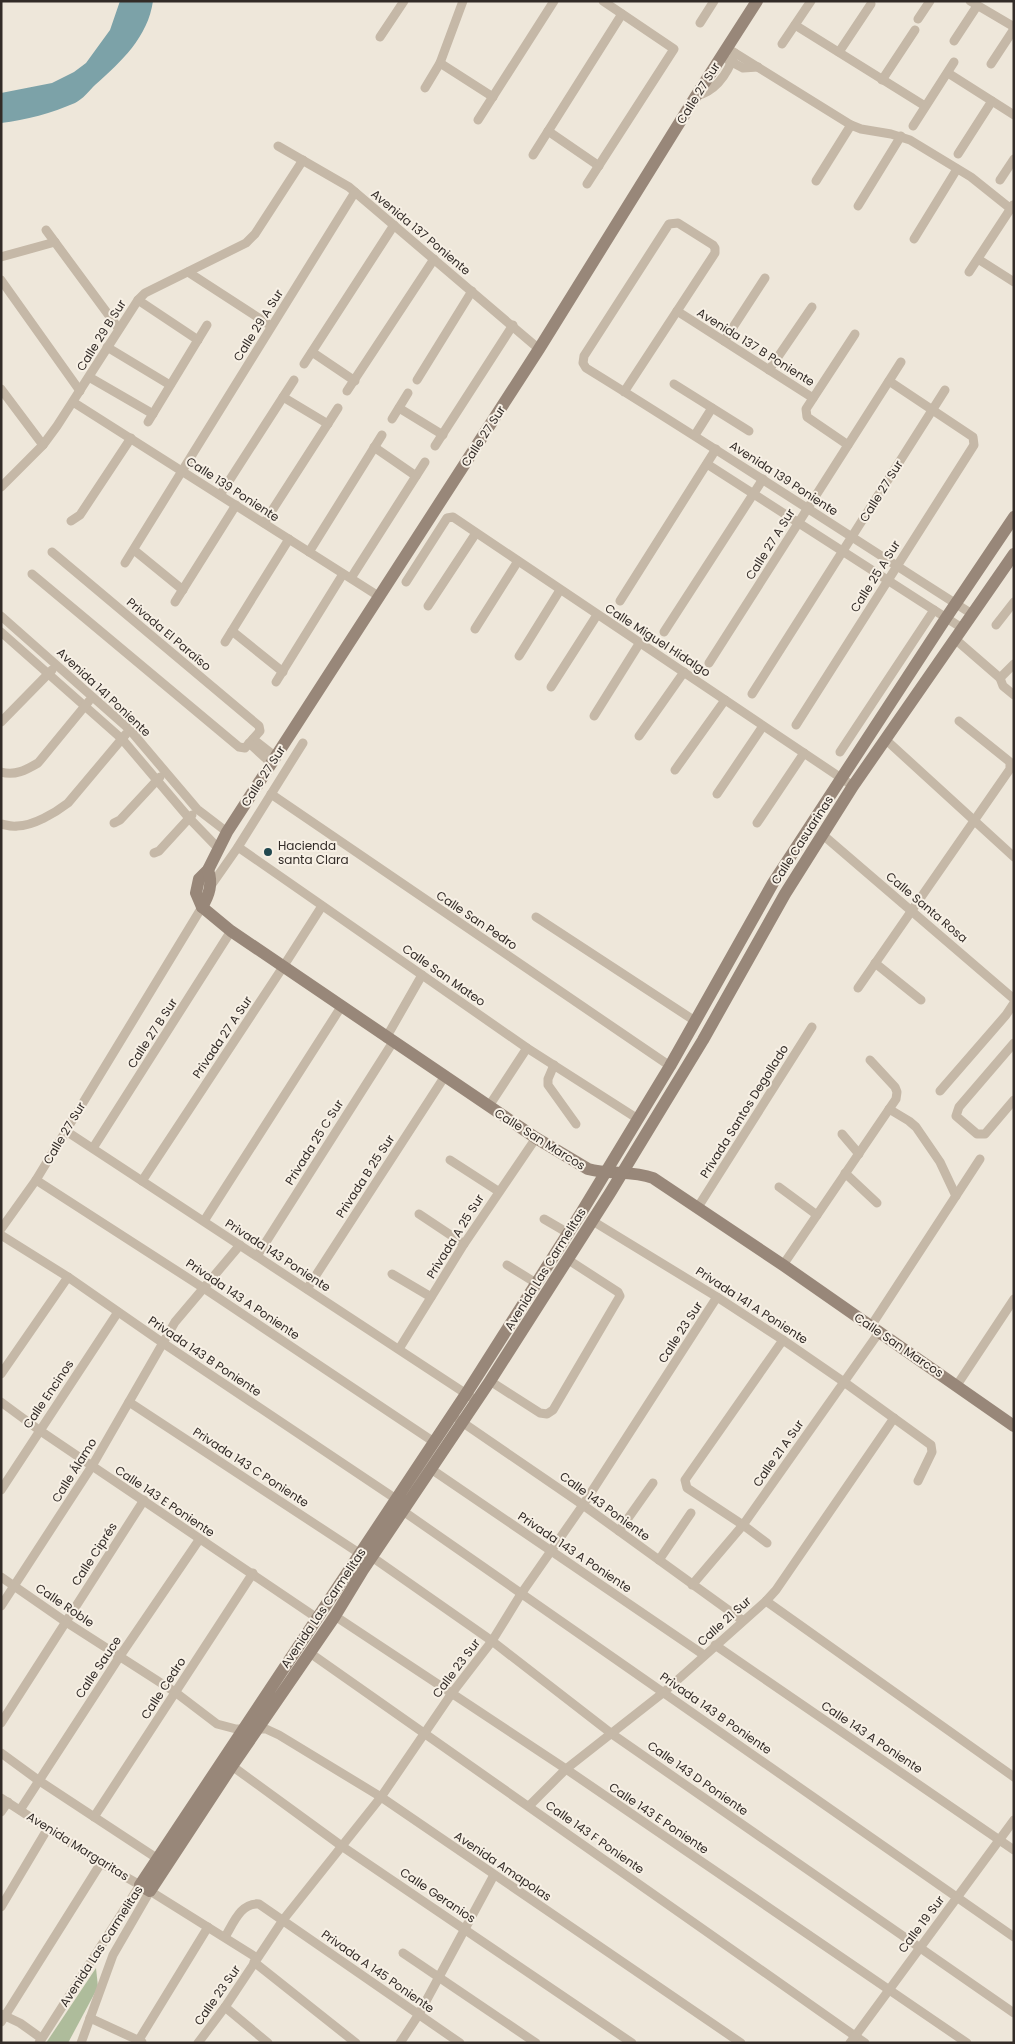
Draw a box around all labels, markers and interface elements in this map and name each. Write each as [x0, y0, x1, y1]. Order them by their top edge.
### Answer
street label: Calle 27 Sur [672, 58, 724, 127]
street label: Avenida 137 Poniente [368, 185, 474, 279]
street label: Calle 29 A Sur [229, 285, 287, 364]
street label: Calle 29 B Sur [72, 296, 130, 374]
street label: Avenida 137 B Poniente [694, 304, 818, 390]
street label: Calle 27 Sur [457, 402, 509, 470]
street label: Avenida 139 Poniente [726, 437, 842, 519]
street label: Calle 139 Poniente [183, 453, 283, 525]
street label: Calle 27 Sur [855, 456, 907, 525]
street label: Calle 27 A Sur [741, 505, 799, 583]
street label: Calle 25 A Sur [846, 536, 904, 615]
street label: Privada El Paraíso [123, 594, 215, 675]
street label: Calle Miguel Hidalgo [602, 599, 714, 681]
street label: Avenida 141 Poniente [53, 644, 155, 740]
street label: Calle 27 Sur [237, 742, 289, 810]
street label: Calle Casuarinas [767, 792, 837, 888]
place label: Hacienda santa Clara [278, 837, 349, 868]
marker: Hacienda santa Clara [262, 846, 274, 858]
street label: Calle Santa Rosa [883, 868, 971, 946]
street label: Calle San Pedro [433, 886, 521, 954]
street label: Calle San Mateo [399, 940, 489, 1010]
street label: Privada 27 A Sur [188, 992, 256, 1081]
street label: Calle 27 B Sur [123, 994, 181, 1071]
street label: Privada Santos Degollado [696, 1041, 792, 1181]
street label: Privada 25 C Sur [281, 1096, 347, 1188]
street label: Calle 27 Sur [39, 1098, 90, 1167]
street label: Calle San Marcos [491, 1104, 589, 1174]
street label: Privada B 25 Sur [332, 1131, 399, 1221]
street label: Privada A 25 Sur [422, 1190, 488, 1282]
street label: Avenida Las Carmelitas [500, 1205, 590, 1333]
street label: Privada 143 Poniente [222, 1215, 334, 1295]
street label: Privada 143 A Poniente [183, 1255, 303, 1343]
street label: Privada 141 A Poniente [693, 1262, 811, 1348]
street label: Calle 23 Sur [654, 1297, 707, 1366]
street label: Calle San Marcos [851, 1309, 947, 1381]
street label: Privada 143 B Poniente [145, 1312, 265, 1400]
street label: Calle Encinos [19, 1356, 77, 1432]
street label: Calle 21 A Sur [749, 1416, 808, 1490]
street label: Privada 143 C Poniente [190, 1423, 312, 1511]
street label: Calle Álamo [47, 1434, 101, 1506]
street label: Calle 143 E Poniente [112, 1461, 218, 1541]
street label: Calle 143 Poniente [556, 1467, 654, 1545]
street label: Privada 143 A Poniente [515, 1508, 635, 1596]
street label: Calle Ciprés [67, 1519, 121, 1589]
street label: Avenida Las Carmelitas [276, 1545, 370, 1671]
street label: Calle Roble [32, 1579, 98, 1631]
street label: Calle 21 Sur [693, 1592, 755, 1650]
street label: Calle Sauce [71, 1633, 125, 1701]
street label: Calle 23 Sur [428, 1634, 484, 1701]
street label: Calle Cedro [137, 1653, 190, 1722]
street label: Privada 143 B Poniente [657, 1668, 775, 1758]
street label: Calle 143 A Poniente [818, 1697, 926, 1777]
street label: Calle 143 D Poniente [644, 1737, 752, 1819]
street label: Calle 143 E Poniente [606, 1778, 712, 1858]
street label: Calle 143 F Poniente [542, 1796, 648, 1878]
street label: Avenida Margaritas [24, 1808, 132, 1884]
street label: Avenida Amapolas [451, 1827, 555, 1905]
street label: Calle Geranios [397, 1863, 479, 1927]
street label: Avenida Las Carmelitas [55, 1882, 147, 2010]
street label: Calle 19 Sur [894, 1891, 948, 1956]
street label: Privada A 145 Poniente [318, 1926, 438, 2016]
street label: Calle 23 Sur [190, 1961, 244, 2029]

